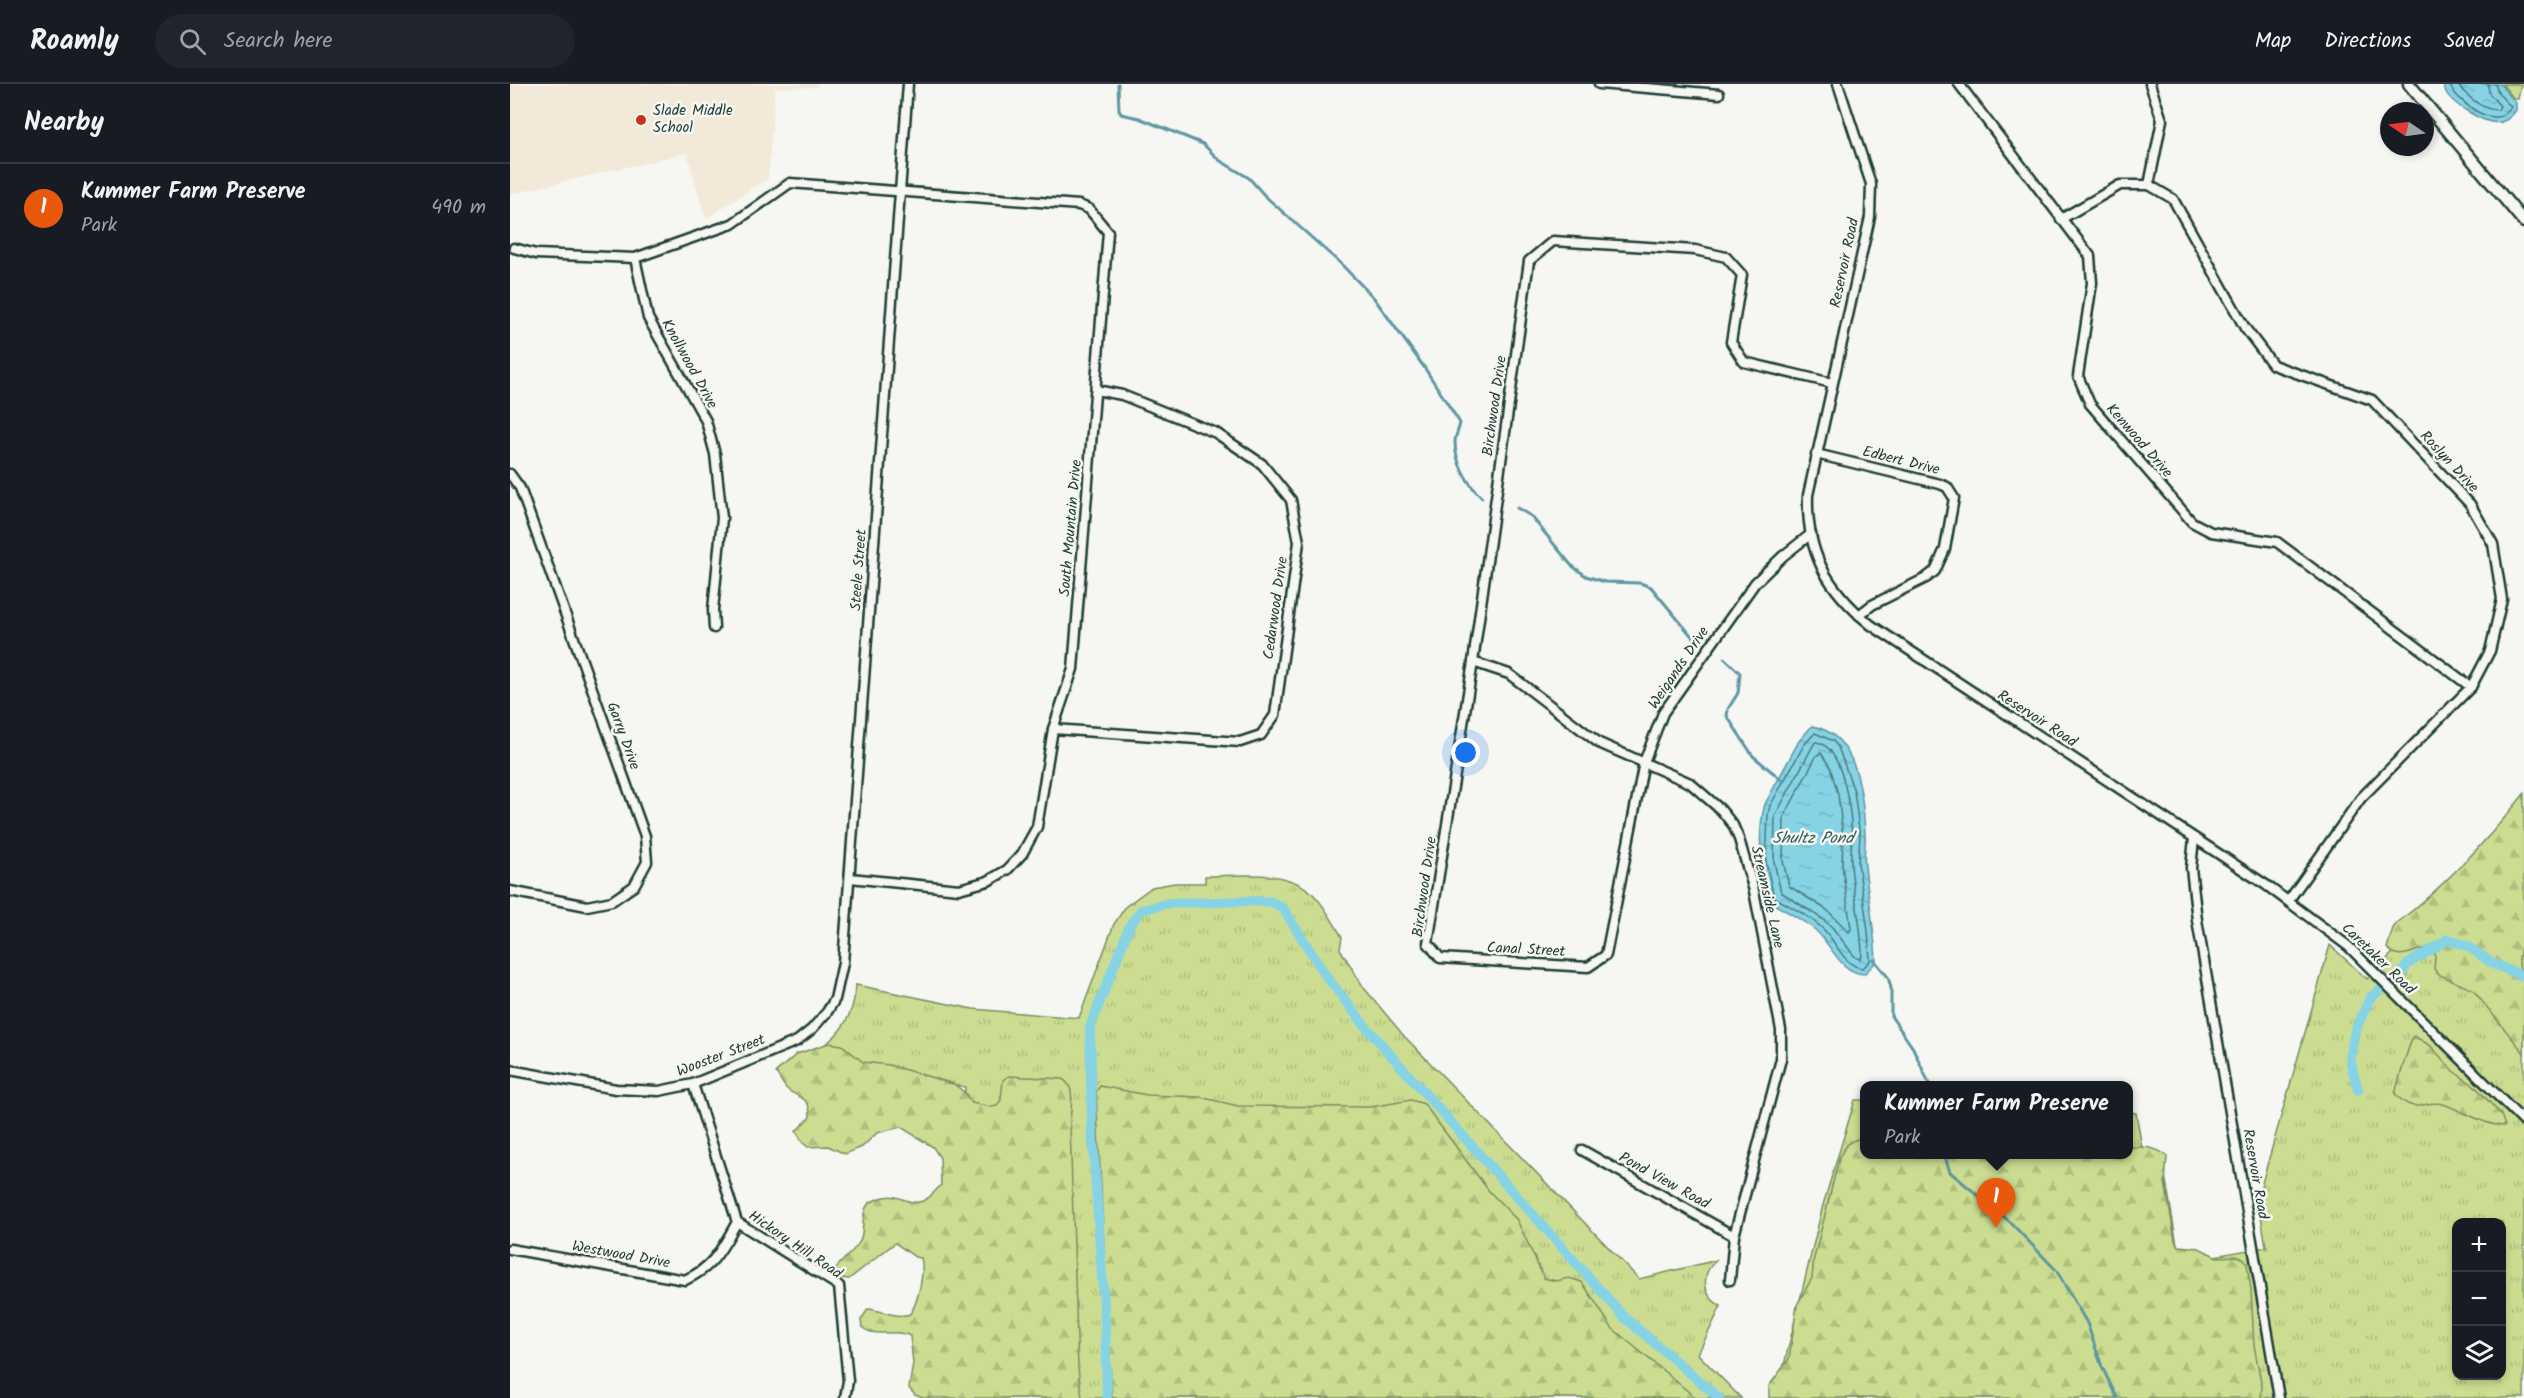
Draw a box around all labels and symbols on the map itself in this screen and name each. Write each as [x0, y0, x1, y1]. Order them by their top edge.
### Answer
place label: Slade Middle School [653, 99, 733, 140]
north arrow [2380, 102, 2434, 156]
marker: Slade Middle School [634, 113, 648, 127]
street label: Reservoir Road [1824, 215, 1866, 310]
street label: Knollwood Drive [654, 315, 724, 414]
street label: Birchwood Drive [1476, 354, 1514, 458]
street label: Kenwood Drive [2100, 398, 2178, 484]
street label: Roslyn Drive [2414, 425, 2485, 499]
street label: Edbert Drive [1860, 440, 1942, 482]
street label: South Mountain Drive [1053, 458, 1089, 597]
street label: Steele Street [844, 528, 874, 612]
street label: Cedarwood Drive [1257, 555, 1295, 661]
street label: Weigands Drive [1642, 622, 1716, 714]
street label: Reservoir Road [1992, 684, 2082, 754]
street label: Garry Drive [600, 699, 646, 773]
your location [1451, 738, 1480, 767]
water label: Shultz Pond [1773, 826, 1857, 851]
street label: Birchwood Drive [1406, 835, 1444, 939]
street label: Streamside Lane [1744, 843, 1791, 951]
street label: Caretaker Road [2335, 917, 2421, 1001]
street label: Canal Street [1486, 936, 1566, 964]
street label: Wooster Street [673, 1028, 769, 1084]
street label: Reservoir Road [2235, 1127, 2275, 1222]
street label: Pond View Road [1614, 1146, 1714, 1216]
pin: 1 [1976, 1178, 2016, 1228]
street label: Hickory Hill Road [743, 1205, 847, 1286]
street label: Westwood Drive [570, 1235, 672, 1275]

